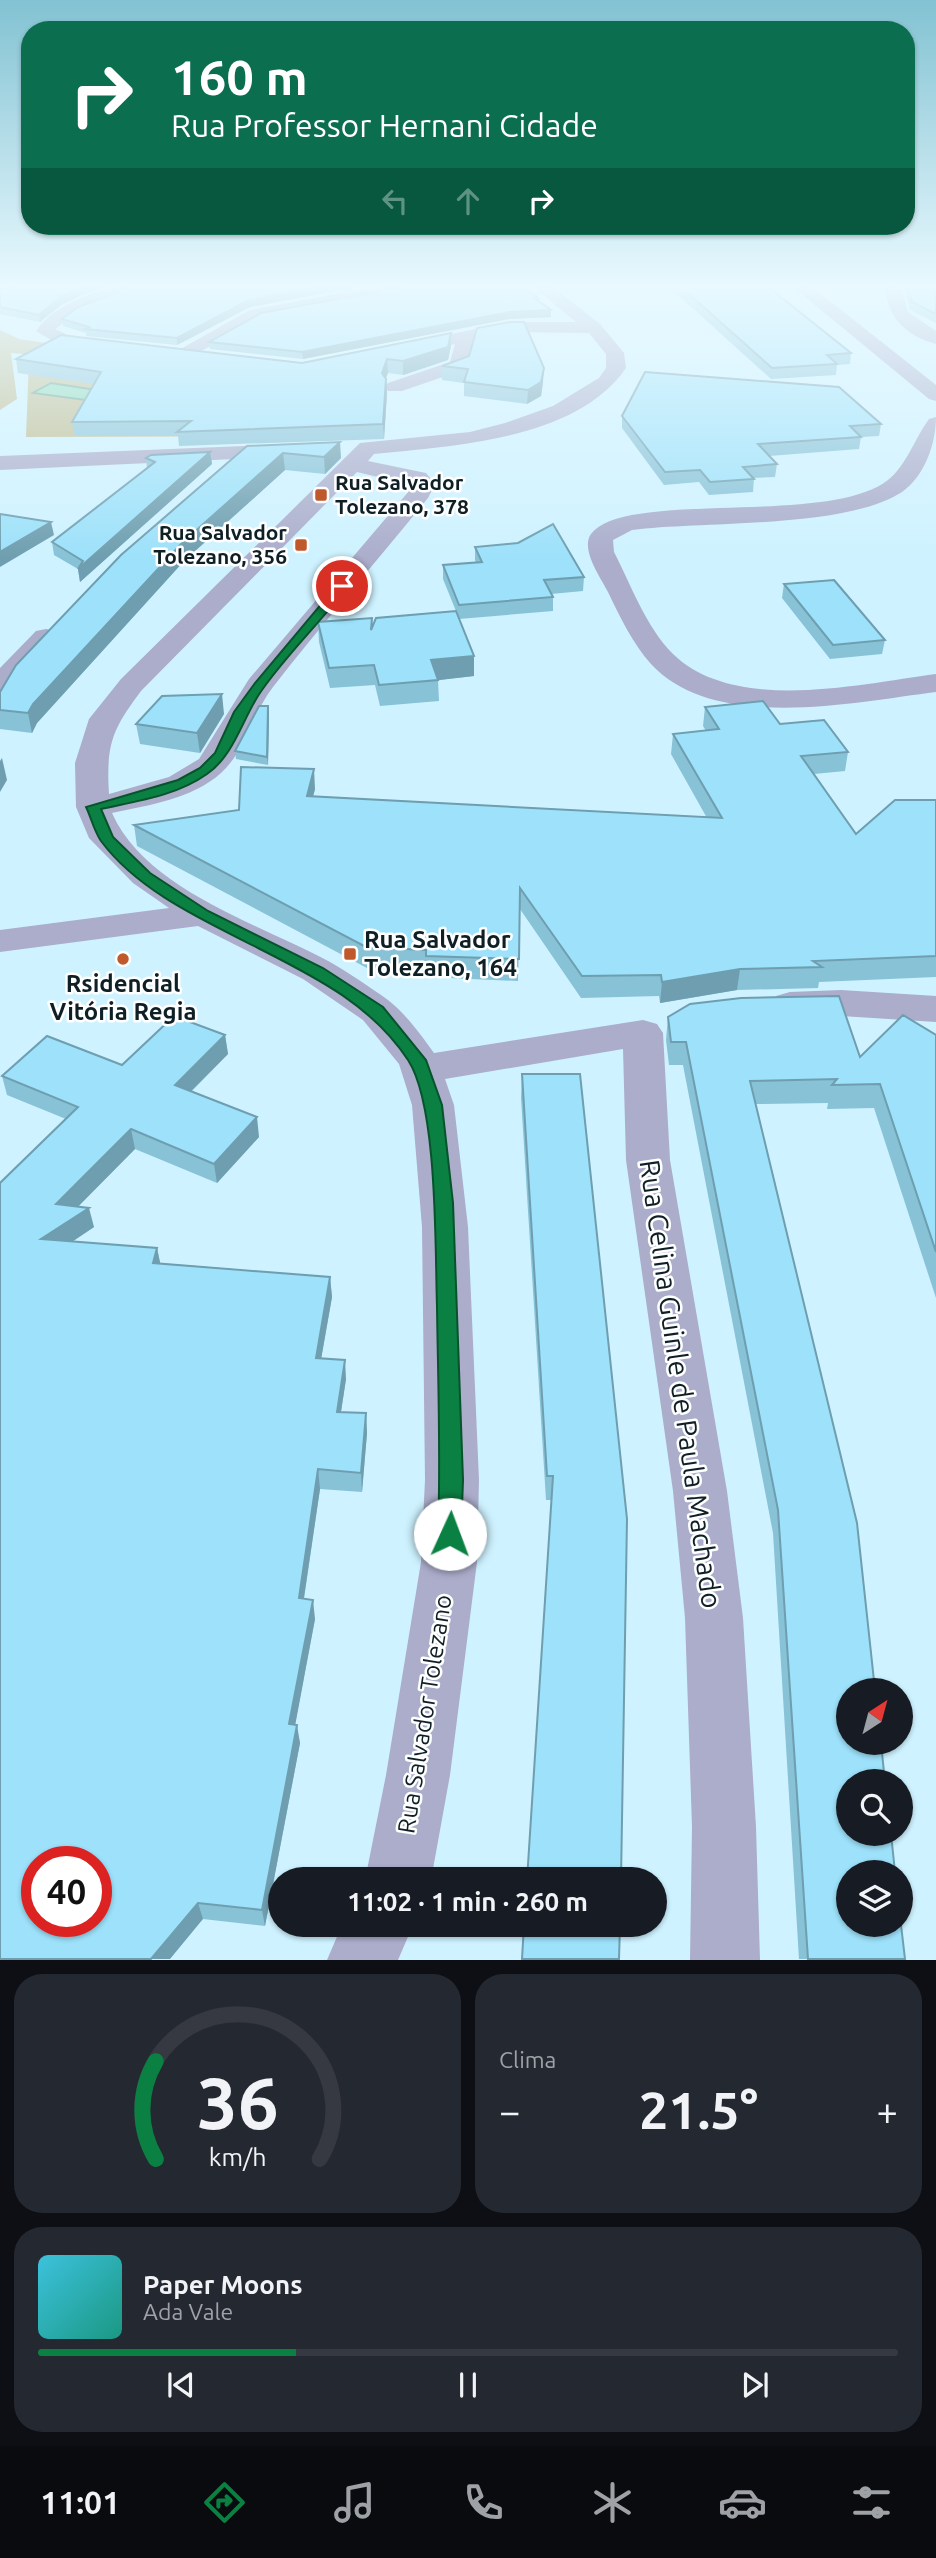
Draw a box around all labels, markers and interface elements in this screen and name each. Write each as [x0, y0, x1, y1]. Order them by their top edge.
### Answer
icon: right [56, 49, 147, 140]
text: 160 m [171, 49, 308, 104]
text: Rua Professor Hernani Cidade [171, 107, 598, 143]
icon: left [376, 182, 414, 220]
icon: ahead [449, 182, 487, 220]
icon: right [522, 182, 560, 220]
place label: Rua Salvador Tolezano, 378 [335, 470, 469, 518]
marker: Rua Salvador Tolezano, 378 [313, 487, 329, 503]
place label: Rua Salvador Tolezano, 356 [153, 520, 287, 568]
marker: Rua Salvador Tolezano, 356 [293, 537, 309, 553]
pin [312, 556, 372, 616]
icon: arrive [323, 567, 361, 605]
place label: Rua Salvador Tolezano, 164 [364, 926, 517, 981]
marker: Rua Salvador Tolezano, 164 [342, 946, 358, 962]
marker: Rsidencial Vitória Regia [115, 951, 131, 967]
place label: Rsidencial Vitória Regia [50, 970, 196, 1025]
street label: Rua Celina Guinle de Paula Machado [635, 1158, 728, 1610]
position arrow [413, 1497, 487, 1571]
street label: Rua Salvador Tolezano [392, 1593, 457, 1835]
north arrow [836, 1678, 914, 1755]
map controls [836, 1678, 913, 1937]
button: search [836, 1769, 913, 1846]
speed limit sign: 40 [21, 1846, 112, 1937]
button: layers [836, 1860, 913, 1937]
text: 11:02 · 1 min · 260 m [347, 1887, 588, 1916]
text: Clima [499, 2047, 556, 2072]
text: 36 [196, 2062, 279, 2144]
text: 21.5° [639, 2081, 758, 2139]
text: − [499, 2090, 520, 2132]
text: + [877, 2090, 898, 2132]
text: km/h [209, 2143, 266, 2171]
text: Paper Moons [143, 2270, 302, 2299]
text: Ada Vale [143, 2299, 233, 2324]
icon: previous [162, 2366, 200, 2404]
icon: pause [449, 2366, 487, 2404]
icon: next [736, 2366, 774, 2404]
icon: directions [200, 2478, 249, 2527]
icon: music [330, 2478, 379, 2527]
icon: phone [459, 2478, 508, 2527]
icon: climate [588, 2478, 637, 2527]
icon: car [718, 2478, 767, 2527]
icon: filters [847, 2478, 896, 2527]
text: 11:01 [40, 2484, 120, 2520]

